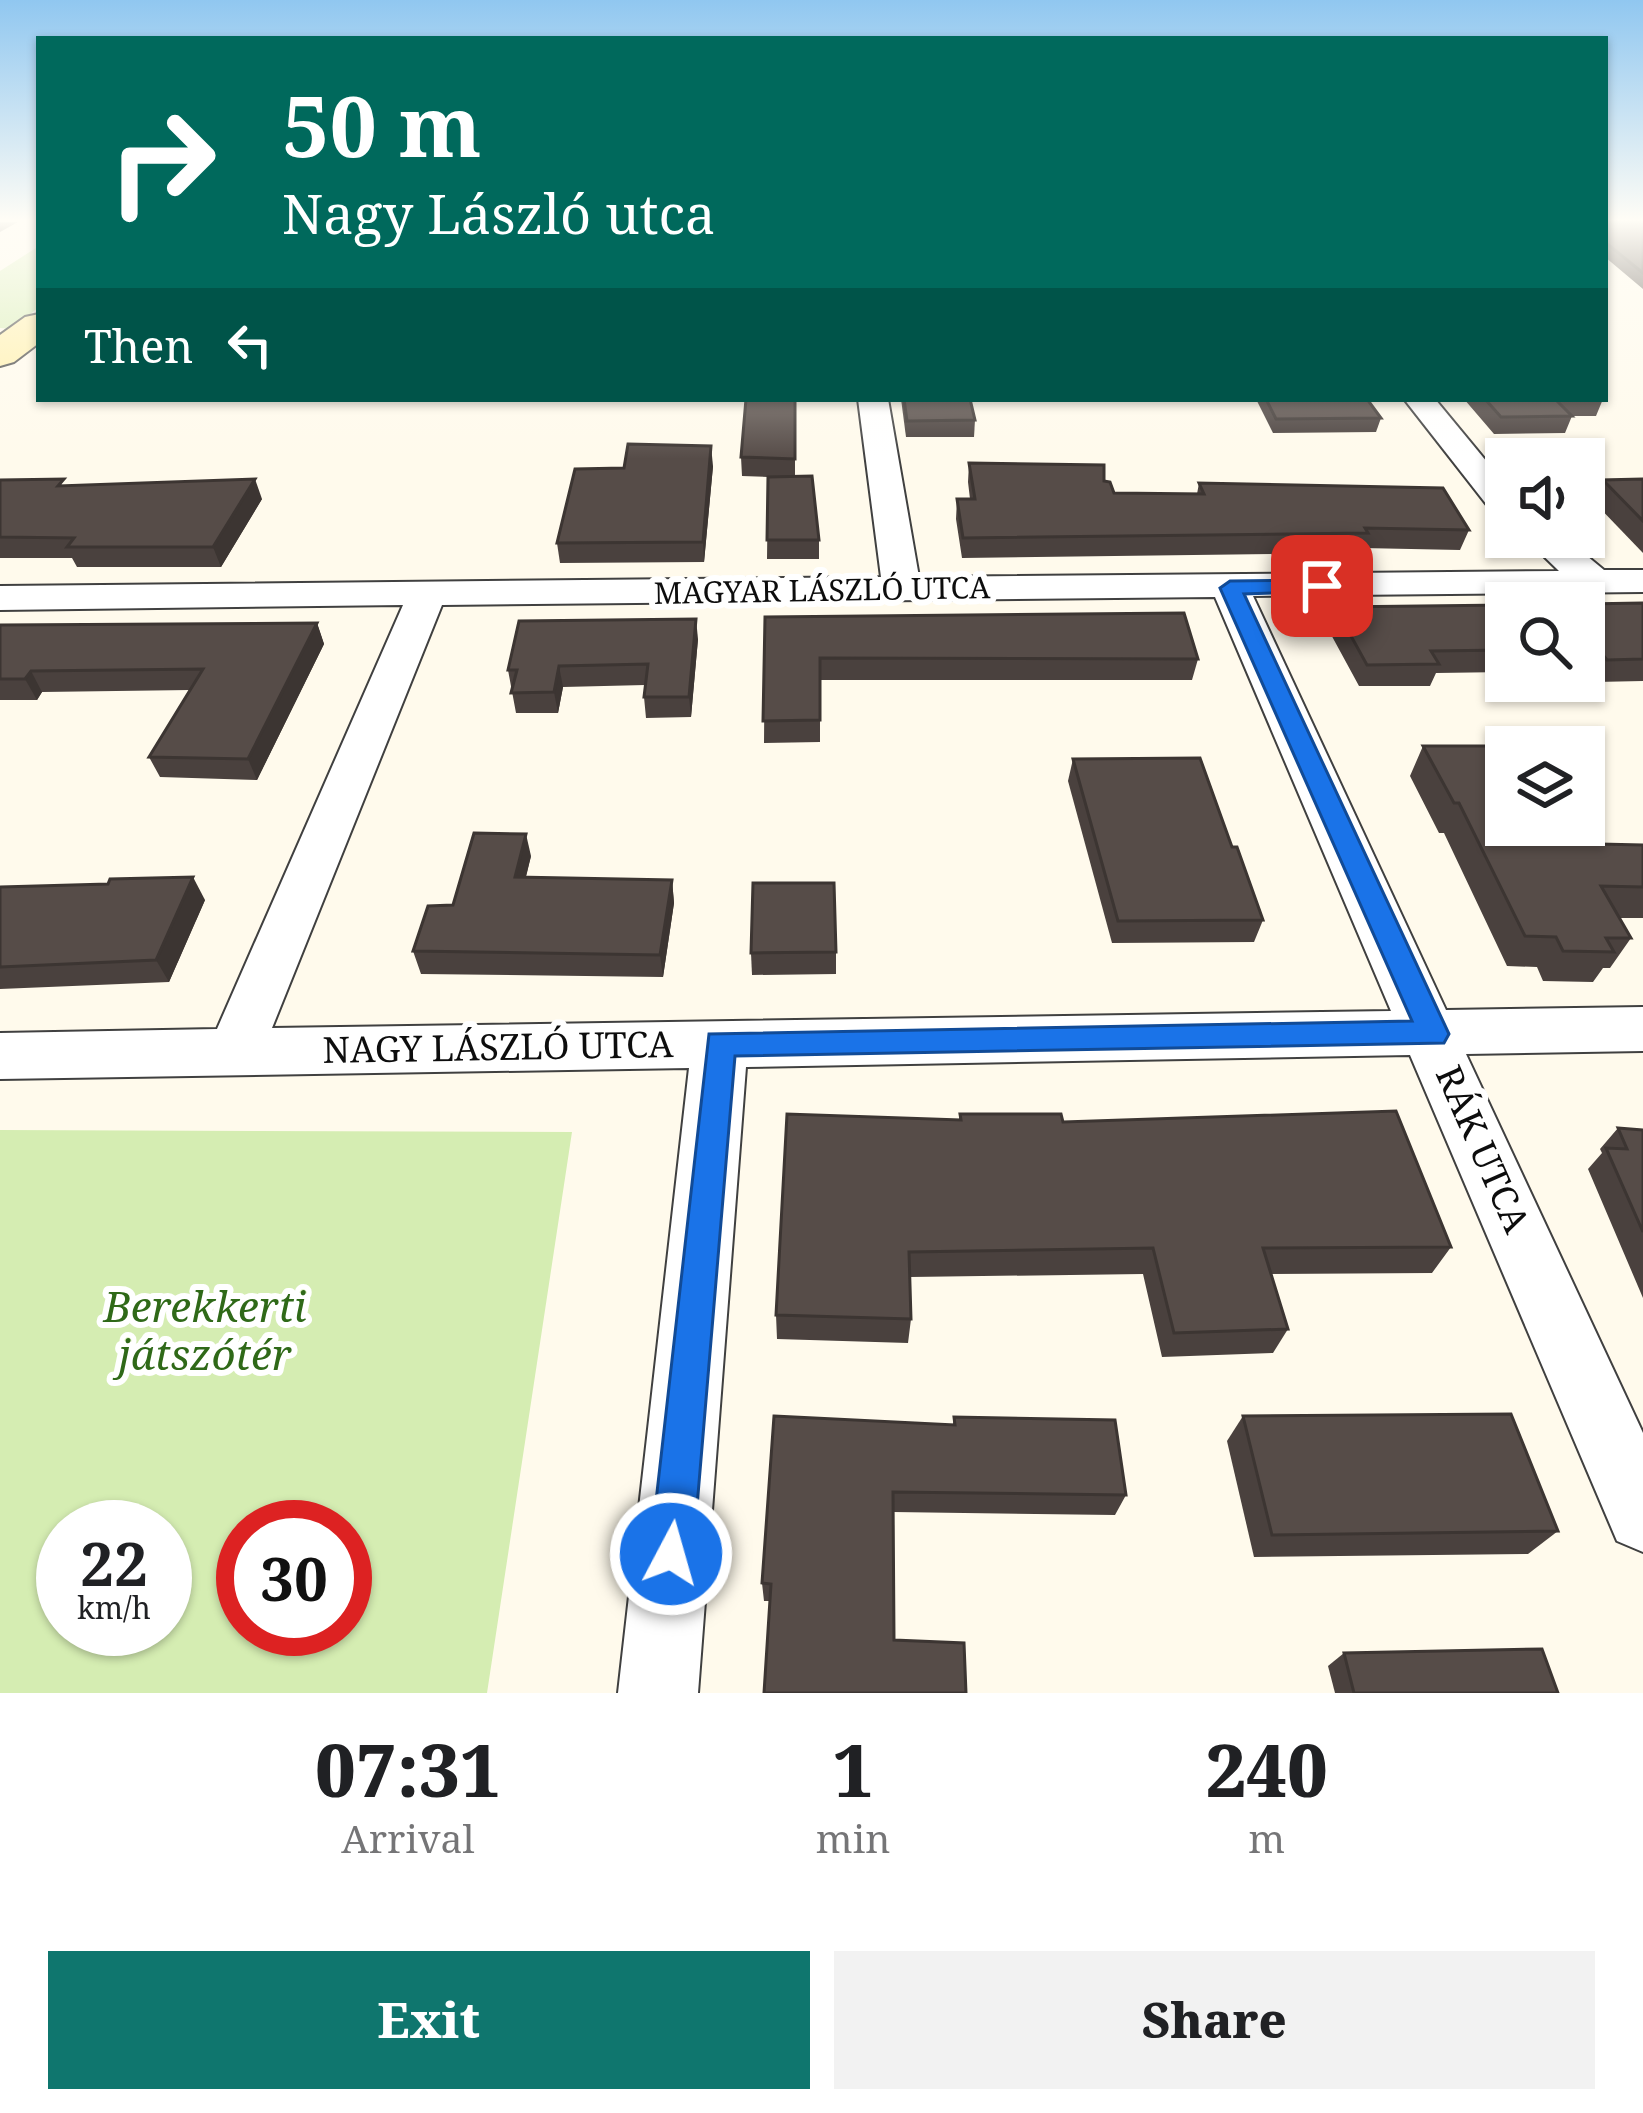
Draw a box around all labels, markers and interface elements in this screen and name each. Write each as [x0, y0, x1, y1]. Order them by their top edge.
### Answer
text: 50 m [282, 67, 482, 182]
icon: right [84, 84, 240, 240]
text: Nagy László utca [282, 176, 715, 250]
icon: left [217, 312, 283, 378]
text: Then [84, 315, 193, 376]
map controls [1485, 438, 1605, 846]
button: sound [1485, 438, 1605, 558]
pin [1271, 535, 1373, 637]
icon: arrive [1289, 553, 1355, 619]
street label: MAGYAR LÁSZLÓ UTCA [653, 566, 991, 613]
button: search [1485, 582, 1605, 702]
button: layers [1485, 726, 1605, 846]
street label: NAGY LÁSZLÓ UTCA [322, 1019, 674, 1074]
street label: RÁK UTCA [1425, 1057, 1542, 1241]
park label: Berekkerti játszótér [102, 1277, 307, 1382]
position arrow [608, 1491, 734, 1617]
speed limit sign: 30 [216, 1500, 372, 1656]
text: 22 [80, 1522, 148, 1604]
text: km/h [77, 1587, 151, 1628]
text: 07:31 [315, 1720, 501, 1818]
text: 1 [833, 1720, 874, 1818]
text: 240 [1205, 1720, 1328, 1818]
text: Arrival [341, 1811, 475, 1864]
text: min [816, 1811, 890, 1864]
text: m [1248, 1811, 1285, 1864]
button: Exit [48, 1951, 810, 2089]
button: Share [834, 1951, 1595, 2089]

